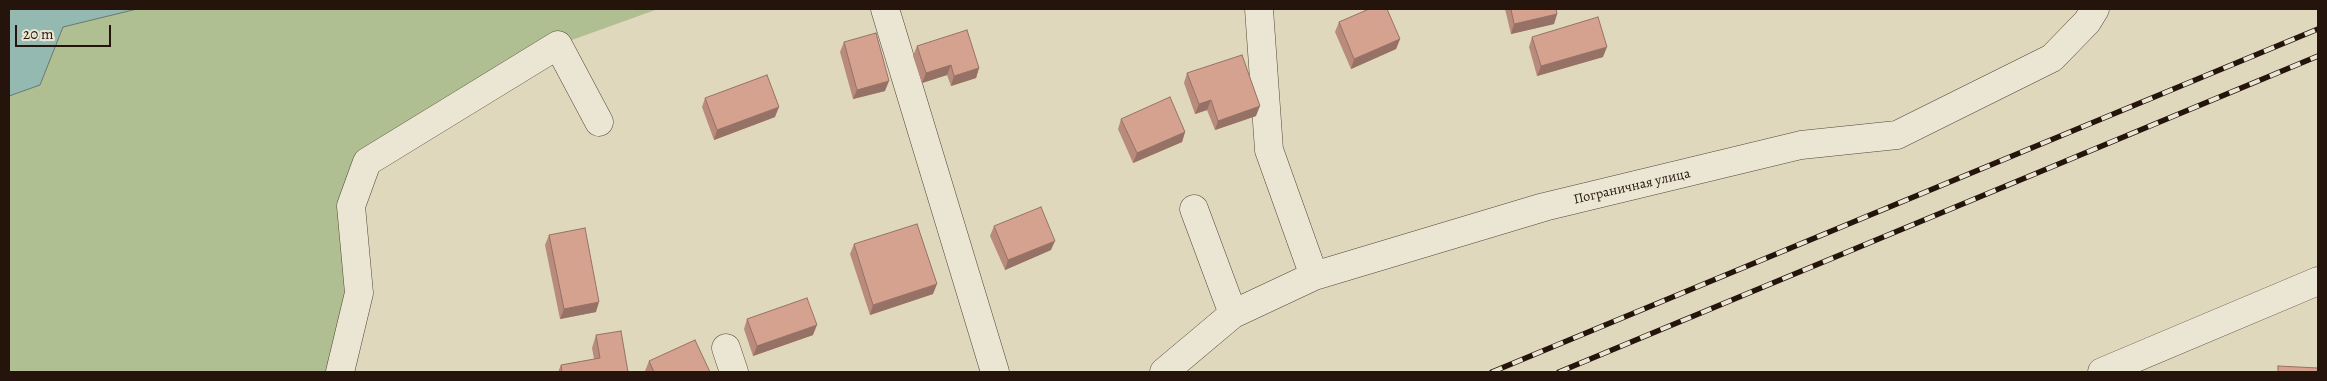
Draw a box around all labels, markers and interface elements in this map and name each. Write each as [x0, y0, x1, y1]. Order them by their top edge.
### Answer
scale bar [18, 15, 114, 47]
text: 20 m [23, 24, 54, 44]
street label: Пограничная улица [1572, 165, 1692, 209]

